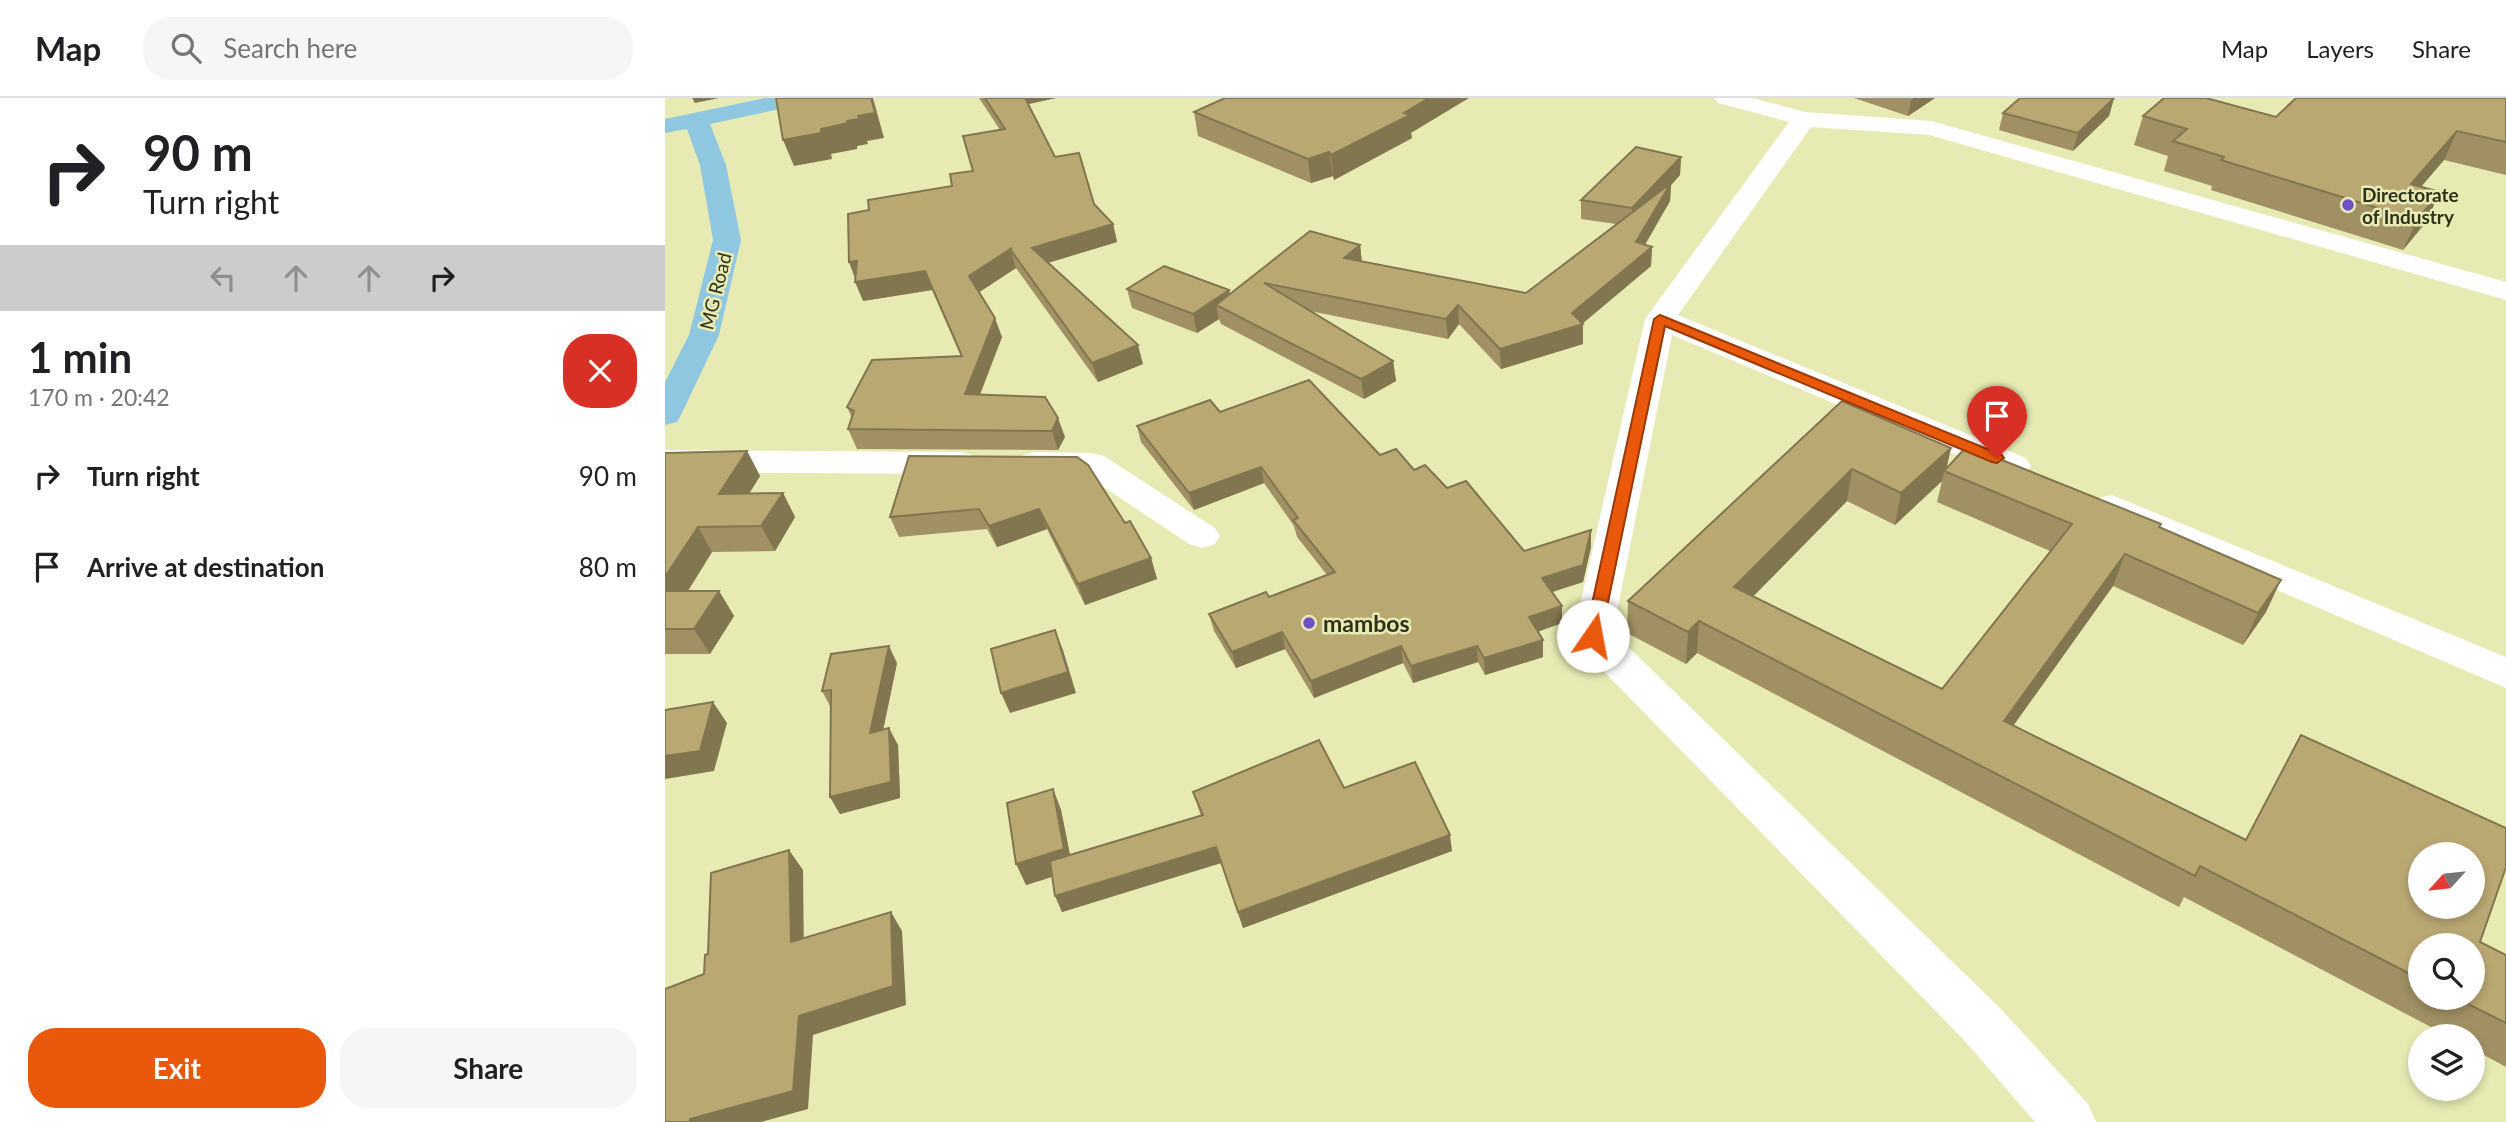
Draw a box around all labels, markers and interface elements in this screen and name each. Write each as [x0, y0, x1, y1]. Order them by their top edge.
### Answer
search box [143, 17, 633, 80]
text: Map [35, 28, 101, 68]
icon: search [167, 29, 205, 67]
text: Search here [223, 32, 357, 64]
text: Map [2221, 34, 2268, 63]
text: Layers [2306, 34, 2374, 63]
text: Share [2412, 34, 2471, 63]
text: 90 m [143, 123, 253, 181]
icon: right [28, 126, 119, 217]
text: Turn right [143, 182, 279, 221]
place label: Directorate of Industry [2362, 183, 2459, 228]
marker: Directorate of Industry [2340, 197, 2356, 213]
street label: MG Road [694, 250, 736, 332]
icon: left [204, 259, 242, 297]
icon: ahead [277, 259, 315, 297]
icon: ahead [350, 259, 388, 297]
icon: right [423, 259, 461, 297]
text: 1 min [28, 332, 132, 382]
button: close [563, 334, 637, 408]
text: 170 m · 20:42 [28, 383, 170, 411]
pin [1967, 386, 2027, 458]
icon: arrive [1978, 397, 2016, 435]
icon: right [28, 457, 66, 495]
text: Turn right [87, 460, 200, 492]
text: 90 m [579, 460, 637, 492]
icon: arrive [28, 548, 66, 586]
text: Arrive at destination [87, 551, 324, 583]
text: 80 m [579, 551, 637, 583]
position arrow [1556, 599, 1630, 673]
place label: mambos [1323, 609, 1410, 637]
marker: mambos [1301, 615, 1317, 631]
north arrow [2408, 842, 2485, 919]
map controls [2408, 842, 2485, 1101]
button: search [2408, 933, 2485, 1010]
button: layers [2408, 1024, 2485, 1101]
button: Exit [28, 1028, 326, 1108]
button: Share [340, 1028, 637, 1108]

